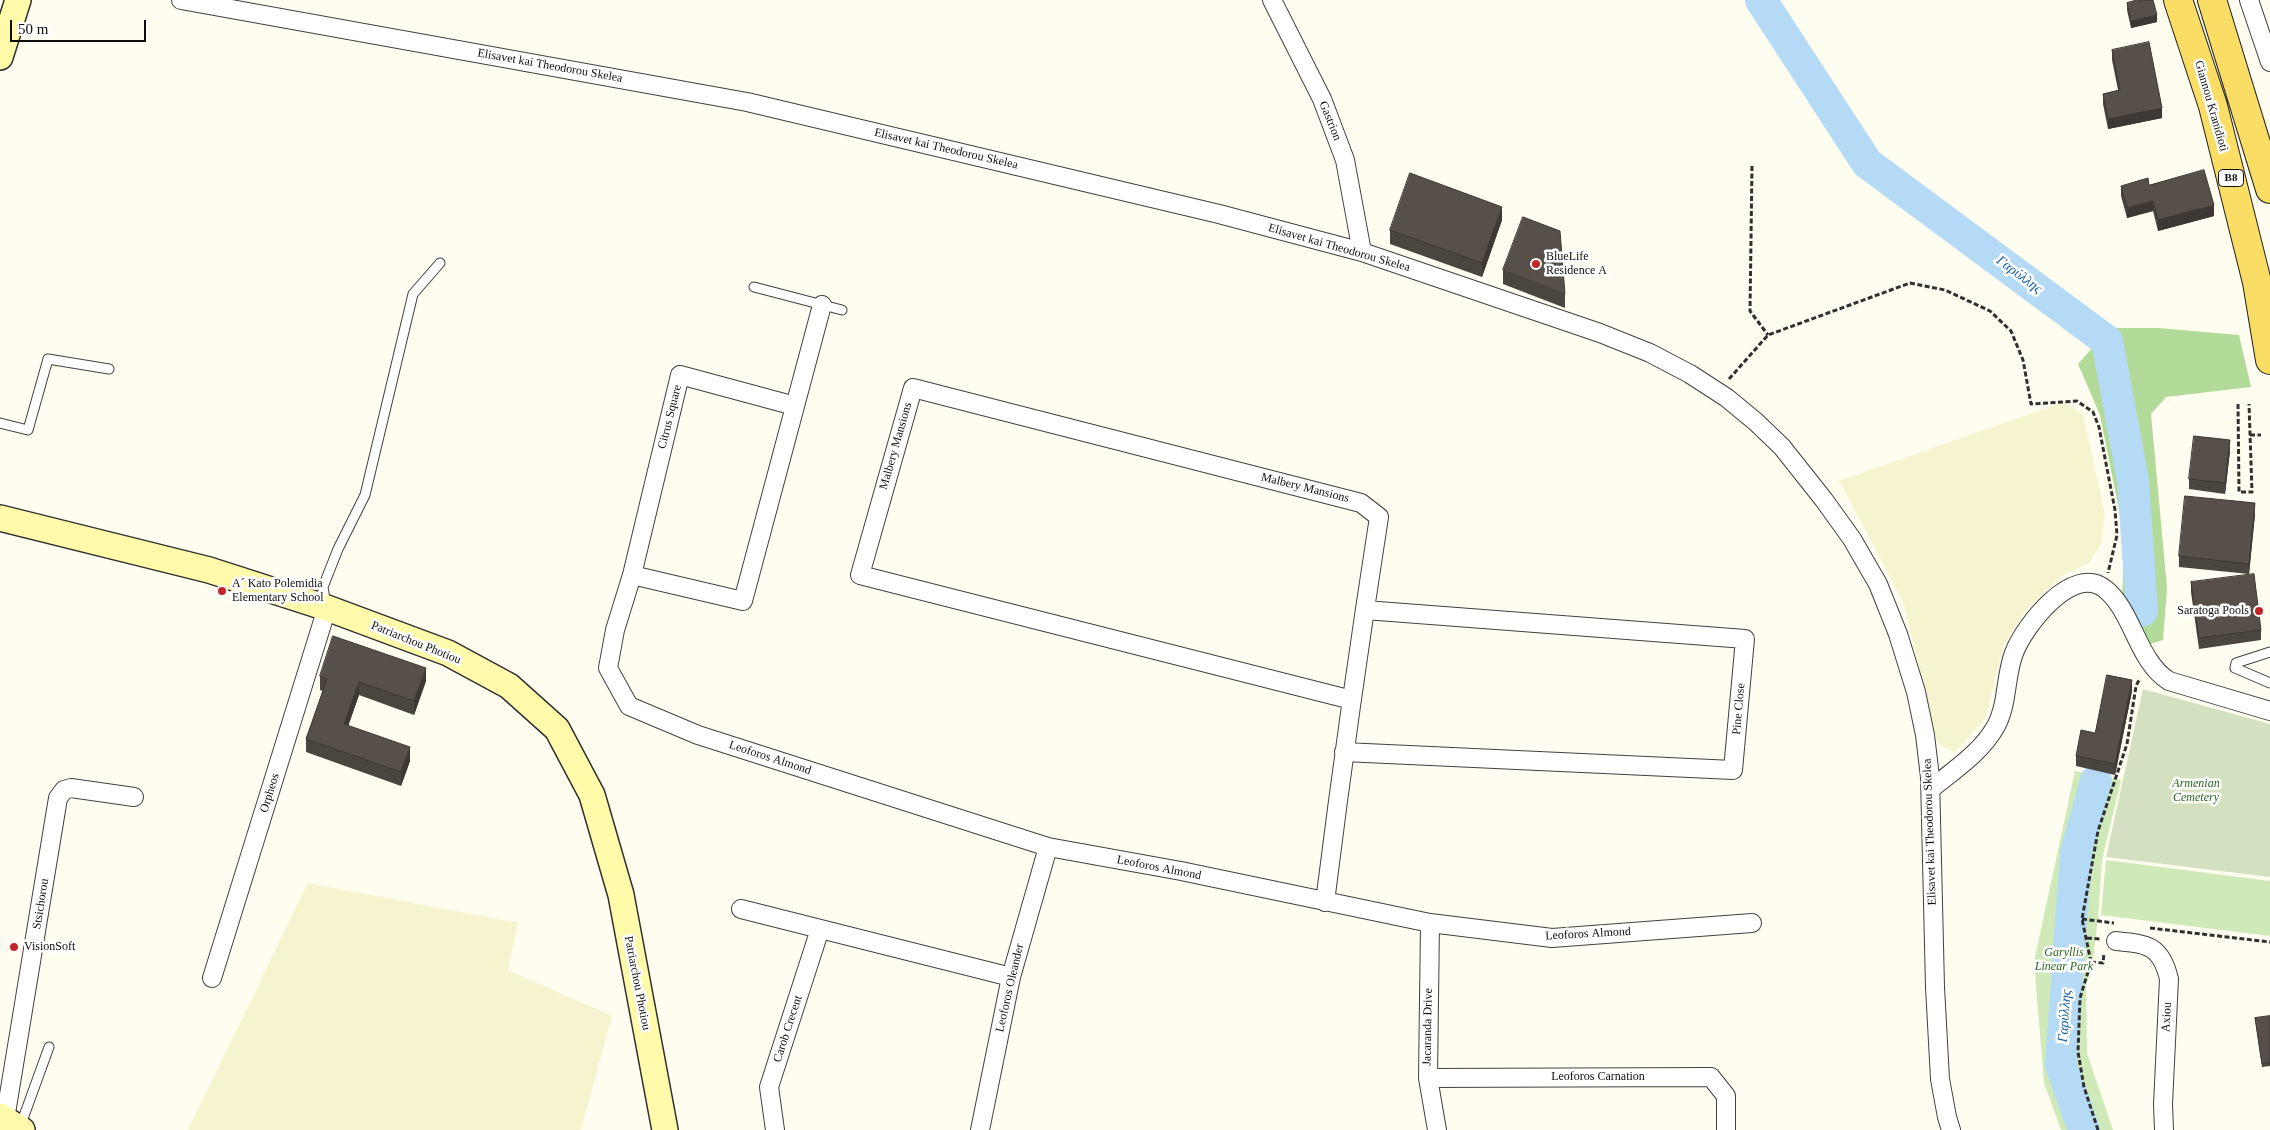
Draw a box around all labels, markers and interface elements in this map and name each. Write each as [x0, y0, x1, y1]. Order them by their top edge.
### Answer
scale bar [12, 10, 149, 42]
text: 50 m [18, 21, 48, 37]
street label: Elisavet kai Theodorou Skelea [476, 46, 624, 86]
street label: Giannou Kranidioti [2191, 59, 2231, 153]
street label: Gastrion [1316, 99, 1344, 143]
street label: Elisavet kai Theodorou Skelea [873, 125, 1019, 173]
road number: B8 [2218, 170, 2244, 187]
street label: Elisavet kai Theodorou Skelea [1266, 221, 1412, 275]
place label: BlueLife Residence A [1546, 250, 1607, 278]
water label: Γαρύλλης [1993, 252, 2045, 298]
marker: BlueLife Residence A [1530, 258, 1542, 270]
street label: Citrus Square [655, 383, 685, 451]
street label: Malbery Mansions [877, 401, 915, 491]
street label: Malbery Mansions [1259, 470, 1351, 506]
place label: A´ Kato Polemidia Elementary School [232, 577, 324, 605]
marker: A´ Kato Polemidia Elementary School [216, 585, 228, 597]
place label: Saratoga Pools [2177, 604, 2249, 618]
marker: Saratoga Pools [2253, 605, 2265, 617]
street label: Patriarchou Photiou [369, 618, 463, 668]
street label: Pine Close [1730, 683, 1748, 735]
street label: Leoforos Almond [727, 738, 813, 778]
street label: Elisavet kai Theodorou Skelea [1920, 758, 1940, 906]
street label: Orpheos [257, 771, 283, 815]
park label: Armenian Cemetery [2172, 777, 2220, 805]
street label: Leoforos Almond [1116, 853, 1202, 883]
street label: Stsichorou [30, 878, 52, 930]
street label: Leoforos Almond [1545, 925, 1631, 943]
street label: Patriarchou Photiou [621, 935, 653, 1031]
place label: VisionSoft [24, 940, 75, 954]
marker: VisionSoft [8, 941, 20, 953]
street label: Leoforos Oleander [993, 942, 1027, 1034]
park label: Garyllis Linear Park [2035, 946, 2093, 974]
street label: Jacaranda Drive [1420, 988, 1436, 1066]
water label: Γαρύλλης [2055, 989, 2075, 1043]
street label: Carob Crecent [770, 994, 806, 1064]
street label: Axiou [2159, 1002, 2175, 1032]
street label: Leoforos Carnation [1551, 1070, 1645, 1084]

